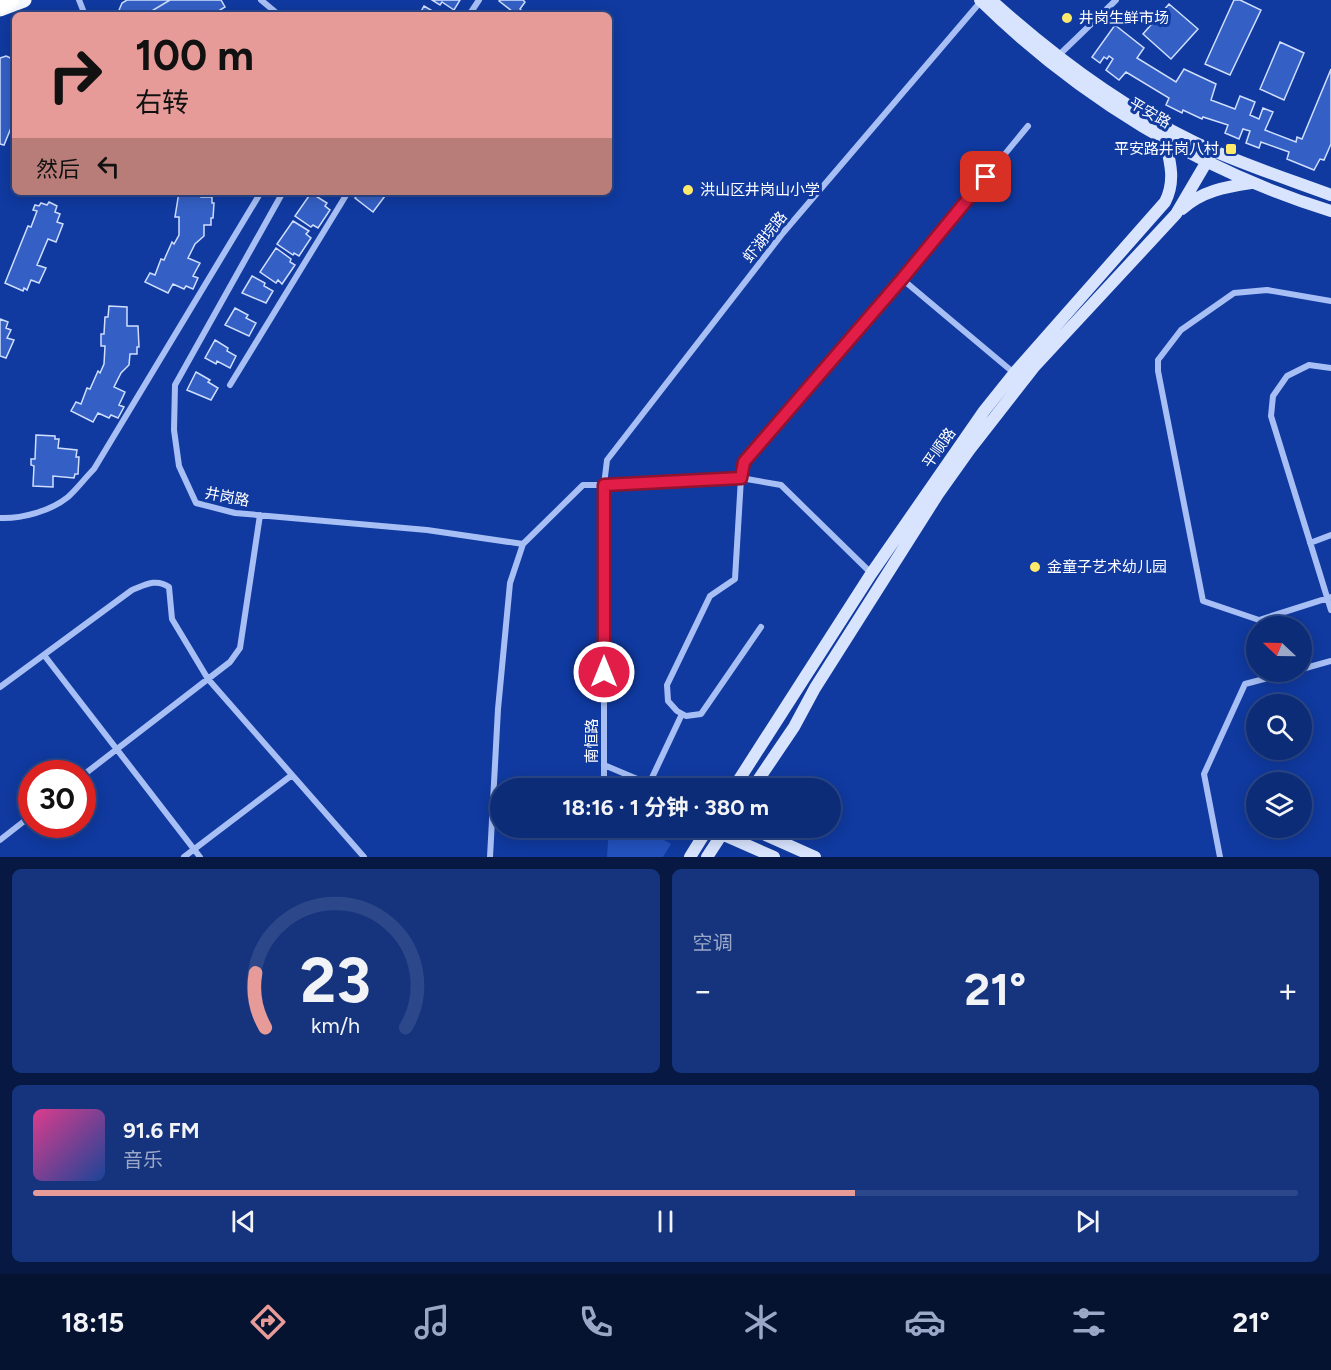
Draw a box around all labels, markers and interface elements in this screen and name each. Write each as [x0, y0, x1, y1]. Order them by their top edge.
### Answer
place label: 井岗生鲜市场 [1079, 9, 1169, 27]
marker: 井岗生鲜市场 [1060, 11, 1074, 25]
text: 100 m [135, 30, 254, 81]
icon: right [36, 36, 114, 114]
text: 右转 [135, 86, 189, 119]
street label: 平安路 [1126, 94, 1174, 132]
place label: 平安路井岗八村 [1114, 140, 1219, 158]
marker: 平安路井岗八村 [1224, 142, 1238, 156]
icon: left [92, 150, 125, 183]
pin [960, 151, 1011, 202]
text: 然后 [36, 156, 80, 183]
icon: arrive [969, 160, 1002, 193]
place label: 洪山区井岗山小学 [700, 181, 820, 199]
marker: 洪山区井岗山小学 [681, 183, 695, 197]
street label: 虾湖垸路 [739, 208, 791, 266]
street label: 平顺路 [919, 424, 959, 472]
street label: 井岗路 [203, 484, 251, 510]
place label: 金童子艺术幼儿园 [1047, 558, 1167, 576]
marker: 金童子艺术幼儿园 [1028, 560, 1042, 574]
north arrow [1246, 616, 1312, 682]
map controls [1246, 616, 1312, 838]
position arrow [572, 640, 636, 704]
button: search [1246, 694, 1312, 760]
street label: 南恒路 [583, 718, 601, 764]
speed limit sign: 30 [18, 760, 96, 838]
button: layers [1246, 772, 1312, 838]
text: 18:16 · 1 分钟 · 380 m [562, 794, 769, 821]
text: 空调 [693, 931, 733, 955]
text: 23 [300, 943, 371, 1018]
text: 21° [964, 962, 1026, 1016]
text: − [693, 971, 713, 1010]
text: + [1277, 971, 1298, 1010]
text: km/h [311, 1013, 360, 1038]
text: 91.6 FM [123, 1117, 200, 1144]
text: 音乐 [123, 1148, 163, 1172]
icon: previous [227, 1205, 260, 1238]
icon: pause [649, 1205, 682, 1238]
icon: next [1071, 1205, 1104, 1238]
icon: directions [247, 1301, 289, 1343]
icon: music [411, 1301, 453, 1343]
icon: phone [575, 1301, 617, 1343]
icon: climate [740, 1301, 782, 1343]
icon: car [904, 1301, 946, 1343]
icon: filters [1068, 1301, 1110, 1343]
text: 18:15 [61, 1306, 124, 1339]
text: 21° [1233, 1306, 1270, 1339]

